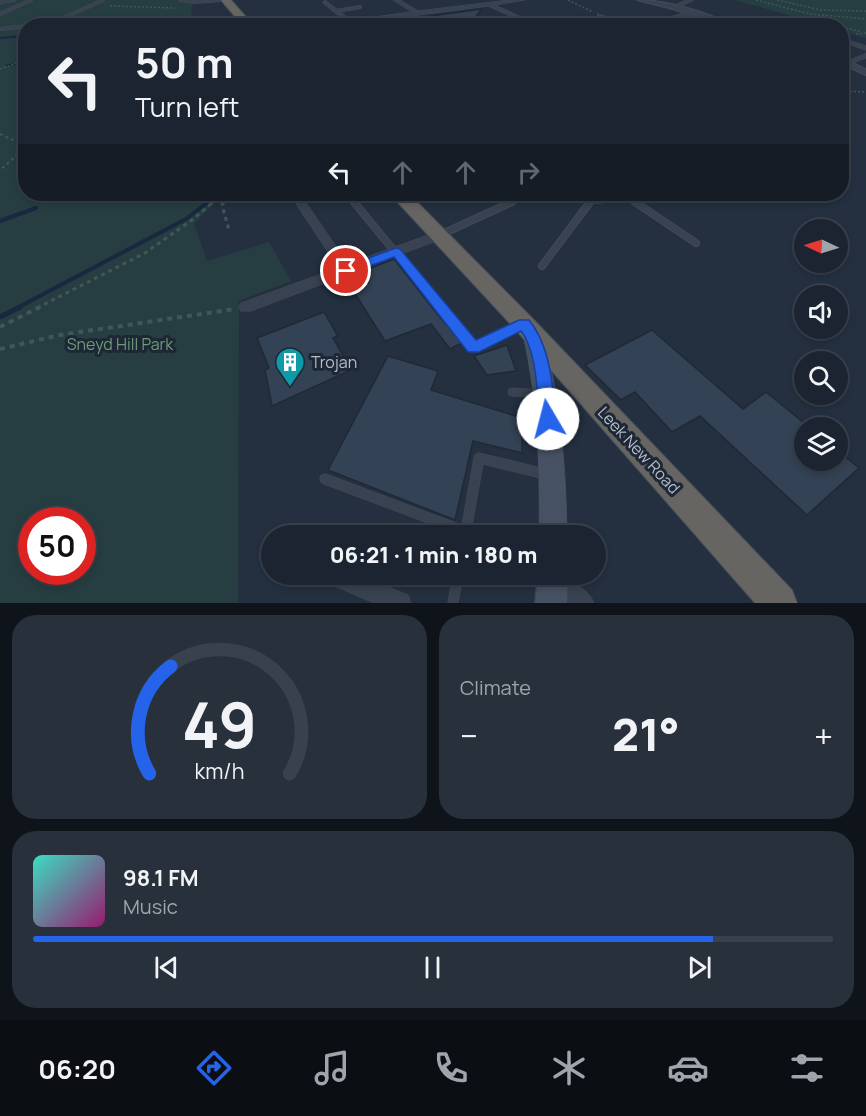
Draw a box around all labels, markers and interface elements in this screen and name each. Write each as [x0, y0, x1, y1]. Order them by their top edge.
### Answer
text: 50 m [135, 33, 233, 91]
icon: left [36, 42, 114, 120]
text: Turn left [135, 88, 239, 125]
icon: left [323, 156, 356, 189]
icon: ahead [386, 156, 419, 189]
icon: ahead [449, 156, 482, 189]
icon: right [512, 156, 545, 189]
north arrow [794, 219, 848, 273]
map controls [794, 219, 848, 471]
pin [320, 245, 371, 296]
icon: arrive [329, 254, 362, 287]
button: sound [794, 285, 848, 339]
park label: Sneyd Hill Park [67, 333, 174, 355]
building icon: Trojan [274, 346, 306, 388]
place label: Trojan [311, 351, 357, 373]
button: search [794, 351, 848, 405]
position arrow [516, 387, 580, 451]
street label: Leek New Road [593, 402, 685, 498]
button: layers [794, 417, 848, 471]
speed limit sign: 50 [18, 507, 96, 585]
text: 06:21 · 1 min · 180 m [330, 540, 537, 570]
text: Climate [460, 674, 531, 701]
text: 49 [182, 681, 257, 767]
text: 21° [612, 703, 680, 765]
text: − [460, 713, 478, 758]
text: + [814, 713, 833, 758]
text: km/h [195, 756, 244, 785]
text: 98.1 FM [123, 863, 199, 893]
text: Music [123, 893, 178, 920]
icon: previous [150, 951, 183, 984]
icon: pause [416, 951, 449, 984]
icon: next [683, 951, 716, 984]
icon: directions [193, 1047, 235, 1089]
icon: music [311, 1047, 353, 1089]
icon: phone [430, 1047, 472, 1089]
icon: climate [548, 1047, 590, 1089]
icon: car [667, 1047, 709, 1089]
icon: filters [786, 1047, 828, 1089]
text: 06:20 [38, 1050, 116, 1087]

